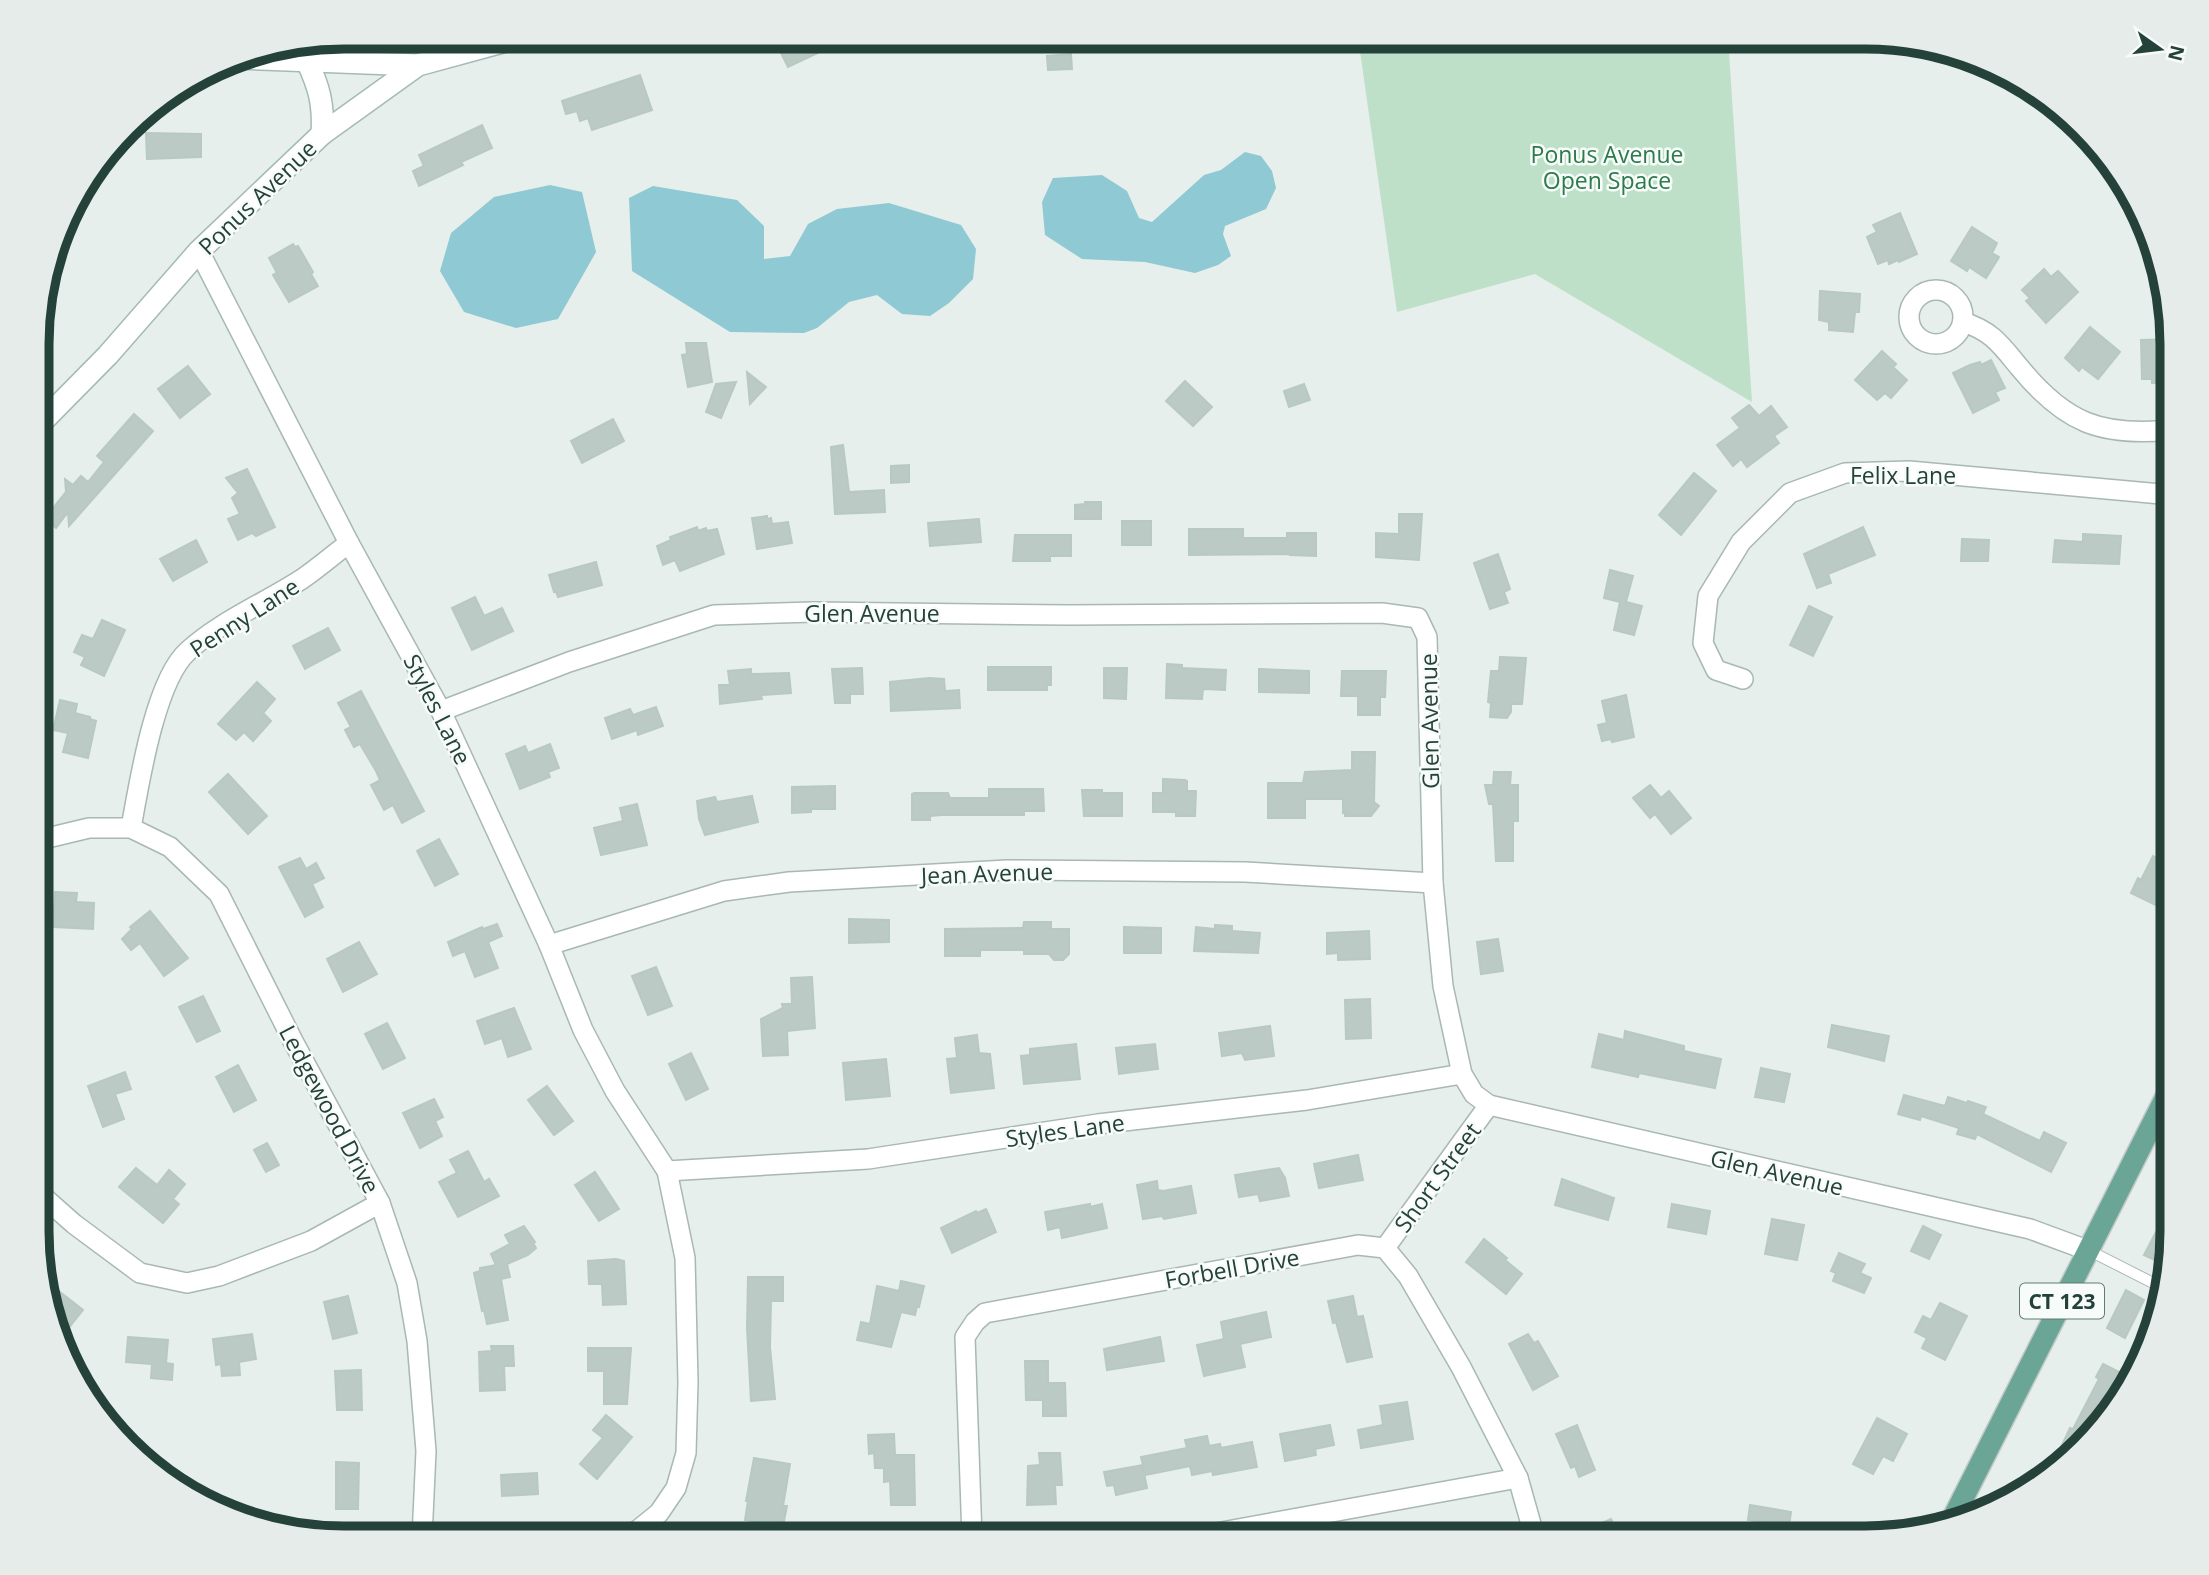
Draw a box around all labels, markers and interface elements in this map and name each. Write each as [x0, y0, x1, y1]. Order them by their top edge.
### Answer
north arrow [2125, 14, 2195, 84]
text: N [2162, 42, 2191, 64]
street label: Ponus Avenue [191, 132, 323, 262]
park label: Ponus Avenue Open Space [1531, 138, 1683, 196]
street label: Felix Lane [1850, 459, 1956, 491]
street label: Penny Lane [183, 570, 305, 664]
street label: Glen Avenue [804, 597, 940, 629]
street label: Styles Lane [397, 648, 479, 770]
street label: Glen Avenue [1412, 653, 1446, 789]
street label: Jean Avenue [918, 855, 1054, 891]
street label: Ledgewood Drive [272, 1019, 388, 1199]
street label: Styles Lane [1003, 1106, 1127, 1154]
street label: Short Street [1386, 1116, 1488, 1238]
street label: Glen Avenue [1707, 1141, 1847, 1203]
street label: Forbell Drive [1162, 1240, 1302, 1296]
road number: CT 123 [2020, 1284, 2104, 1318]

